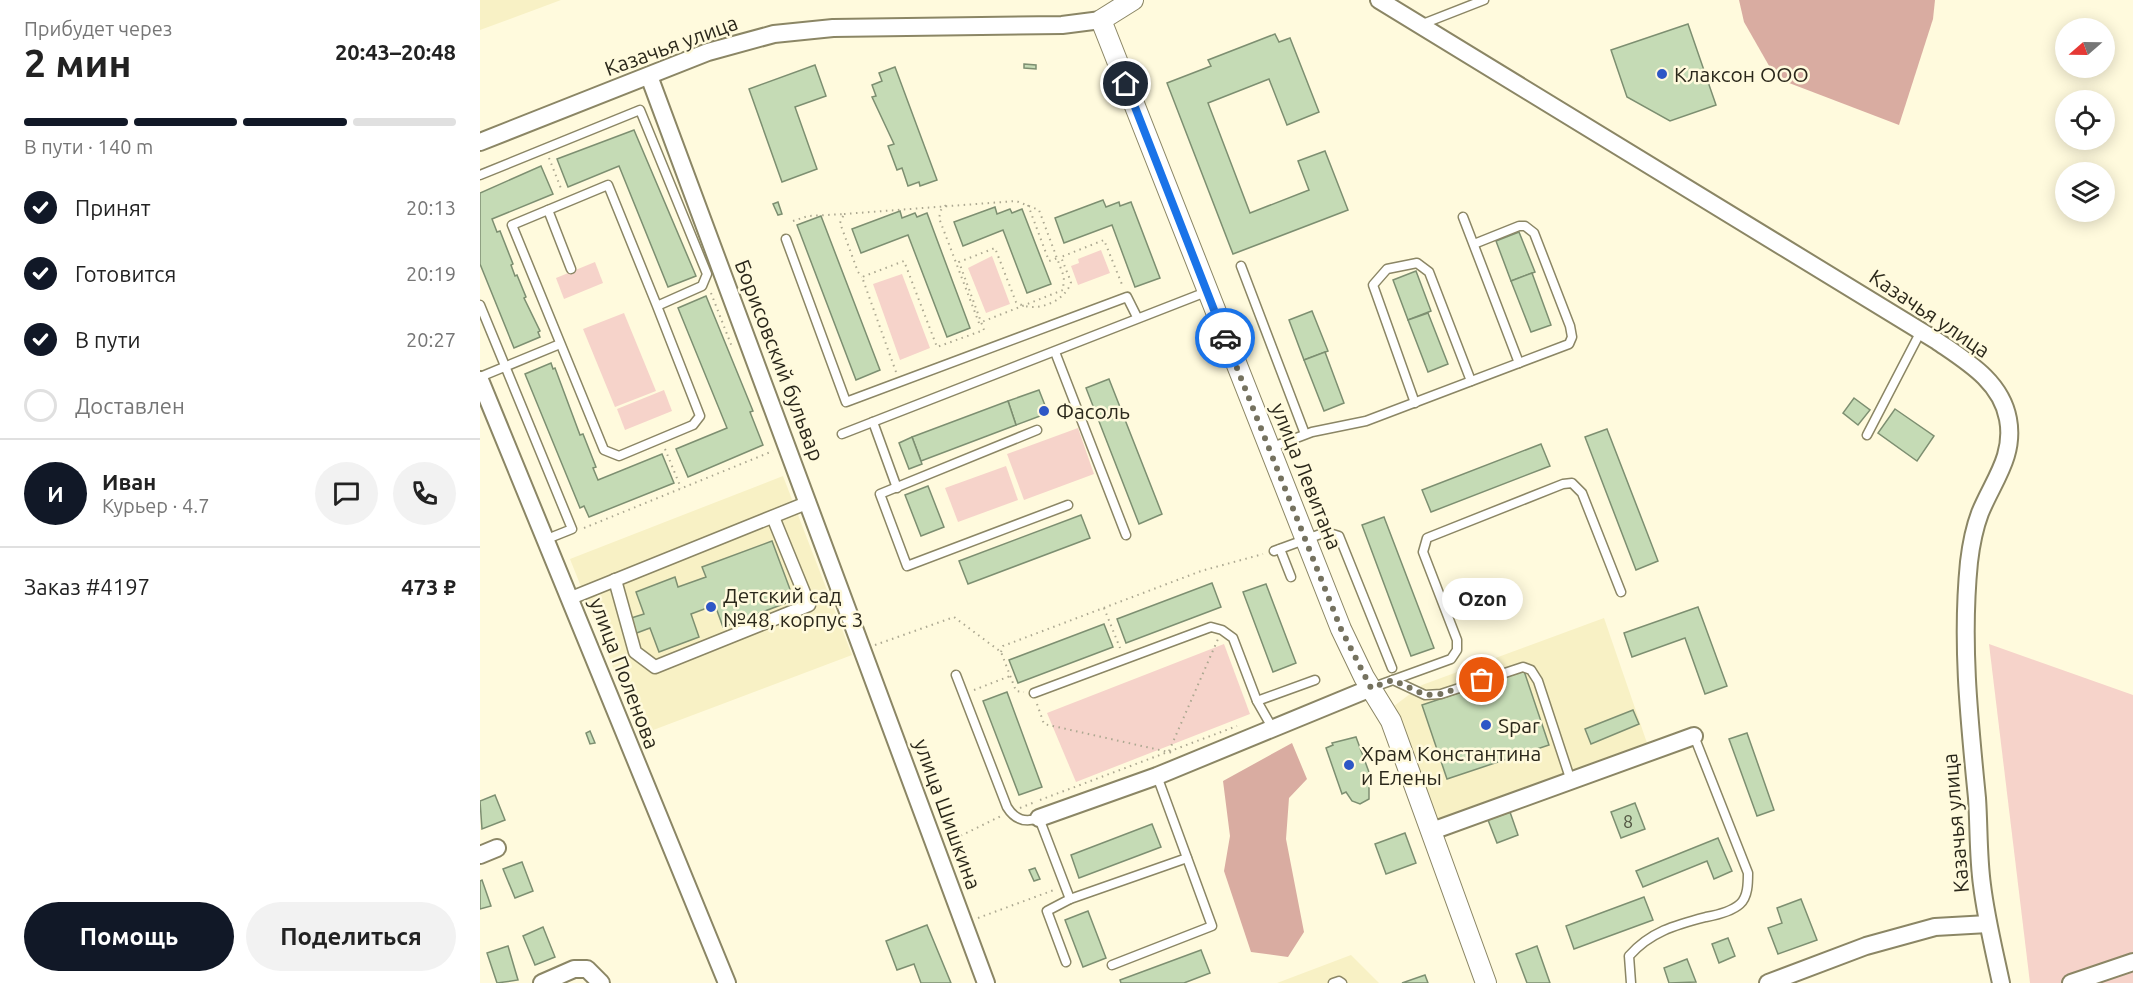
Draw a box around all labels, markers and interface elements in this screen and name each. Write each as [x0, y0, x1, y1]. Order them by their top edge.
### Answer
street label: Казачья улица [601, 10, 741, 80]
text: Прибудет через [24, 17, 172, 40]
north arrow [2055, 18, 2115, 78]
map controls [2055, 18, 2115, 222]
text: 20:43–20:48 [335, 39, 456, 64]
text: 2 мин [24, 41, 132, 84]
pin [1100, 58, 1151, 109]
place label: Клаксон ООО [1674, 62, 1809, 86]
icon: home [1109, 67, 1142, 100]
marker: Клаксон ООО [1655, 67, 1669, 81]
button: locate [2055, 90, 2115, 150]
text: В пути · 140 m [24, 135, 153, 158]
button: layers [2055, 162, 2115, 222]
icon: check [24, 191, 57, 224]
text: Принят [75, 195, 151, 220]
text: 20:13 [406, 196, 456, 219]
street label: Борисовский бульвар [731, 256, 829, 464]
icon: check [24, 257, 57, 290]
text: Готовится [75, 261, 176, 286]
text: 20:19 [406, 262, 456, 285]
street label: Казачья улица [1865, 264, 1995, 362]
courier [1195, 308, 1255, 368]
icon: car [1209, 322, 1242, 355]
icon: check [24, 323, 57, 356]
text: В пути [75, 327, 141, 352]
text: 20:27 [406, 328, 456, 351]
text: Доставлен [75, 393, 185, 418]
place label: Фасоль [1056, 399, 1130, 423]
street label: улица Левитана [1267, 399, 1347, 553]
marker: Фасоль [1037, 404, 1051, 418]
button: chat [315, 462, 378, 525]
button: phone [393, 462, 456, 525]
text: Иван [102, 469, 156, 494]
text: И [47, 481, 64, 506]
text: Курьер · 4.7 [102, 494, 209, 517]
text: Заказ #4197 [24, 574, 150, 599]
text: 473 ₽ [401, 574, 456, 599]
callout: Ozon [1442, 578, 1522, 620]
place label: Детский сад №48, корпус 3 [723, 583, 863, 631]
text: Ozon [1458, 587, 1507, 610]
street label: улица Поленова [585, 594, 665, 752]
marker: Детский сад №48, корпус 3 [704, 600, 718, 614]
pin [1456, 654, 1507, 705]
icon: bag [1465, 663, 1498, 696]
place label: Spar [1498, 713, 1540, 737]
marker: Spar [1479, 718, 1493, 732]
street label: улица Шишкина [910, 735, 986, 893]
place label: Храм Константина и Елены [1361, 741, 1541, 789]
street label: Казачья улица [1937, 752, 1973, 894]
marker: Храм Константина и Елены [1342, 758, 1356, 772]
house number: 8 [1623, 811, 1633, 831]
button: Помощь [24, 902, 234, 971]
button: Поделиться [246, 902, 456, 971]

